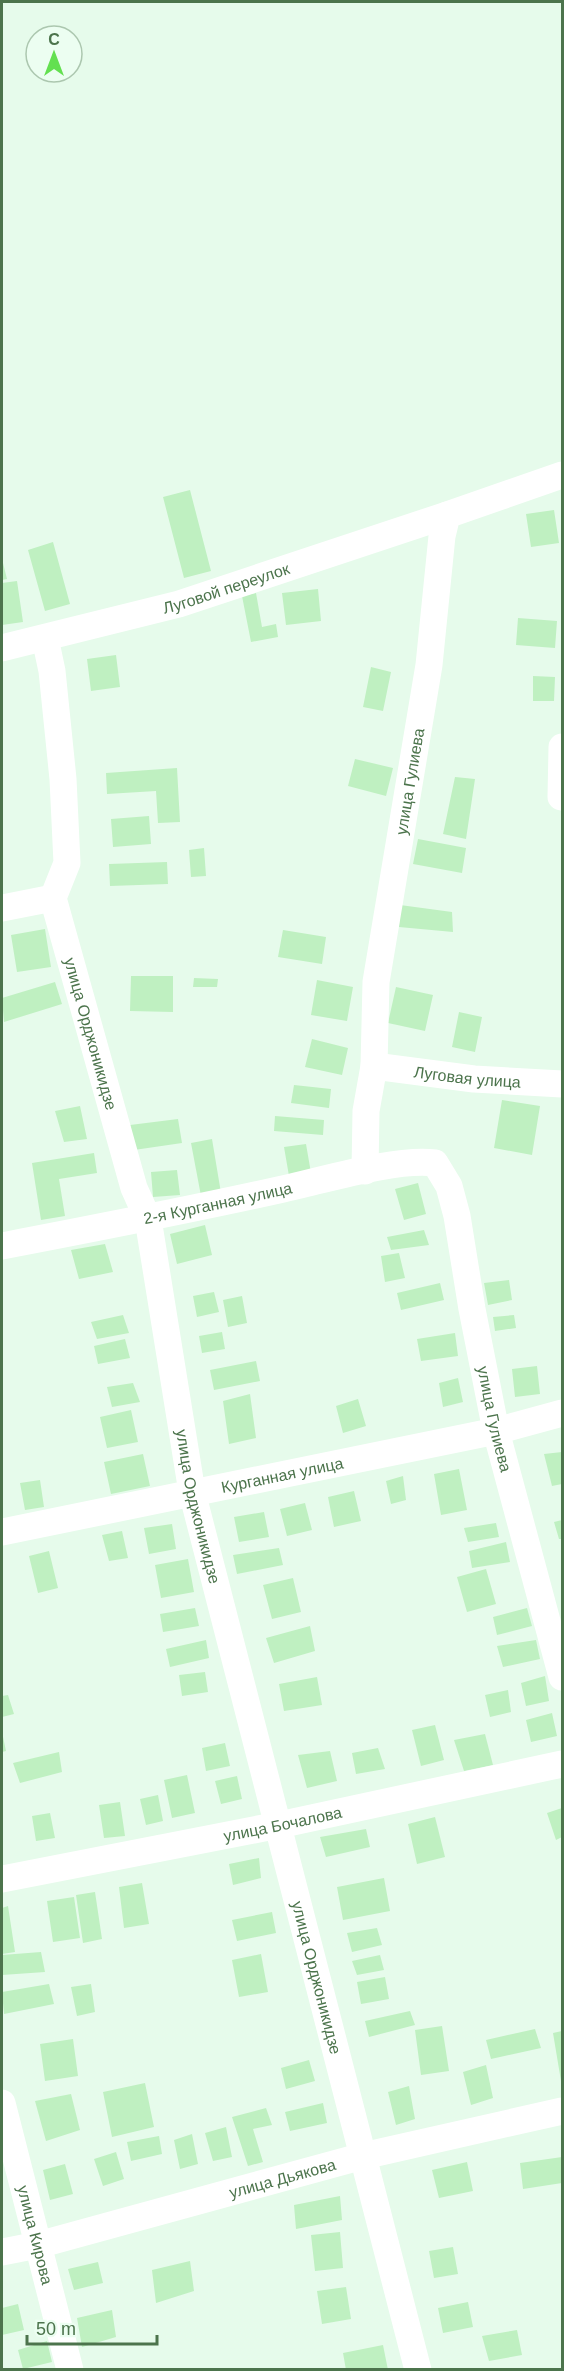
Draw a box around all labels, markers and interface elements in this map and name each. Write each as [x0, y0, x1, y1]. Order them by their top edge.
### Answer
north arrow [24, 24, 84, 84]
text: С [48, 31, 60, 48]
street label: Луговой переулок [161, 560, 292, 617]
street label: улица Гулиева [393, 727, 427, 836]
street label: улица Орджоникидзе [61, 956, 120, 1112]
street label: Луговая улица [413, 1063, 521, 1091]
street label: 2-я Курганная улица [142, 1179, 294, 1227]
street label: улица Гулиева [474, 1365, 515, 1474]
street label: улица Орджоникидзе [173, 1428, 223, 1585]
street label: Курганная улица [220, 1454, 345, 1496]
street label: улица Бочалова [222, 1804, 344, 1845]
street label: улица Орджоникидзе [289, 1899, 344, 2056]
street label: улица Дьякова [227, 2156, 338, 2201]
street label: улица Кирова [14, 2184, 56, 2286]
scale bar [27, 2308, 158, 2346]
text: 50 m [36, 2319, 76, 2339]

